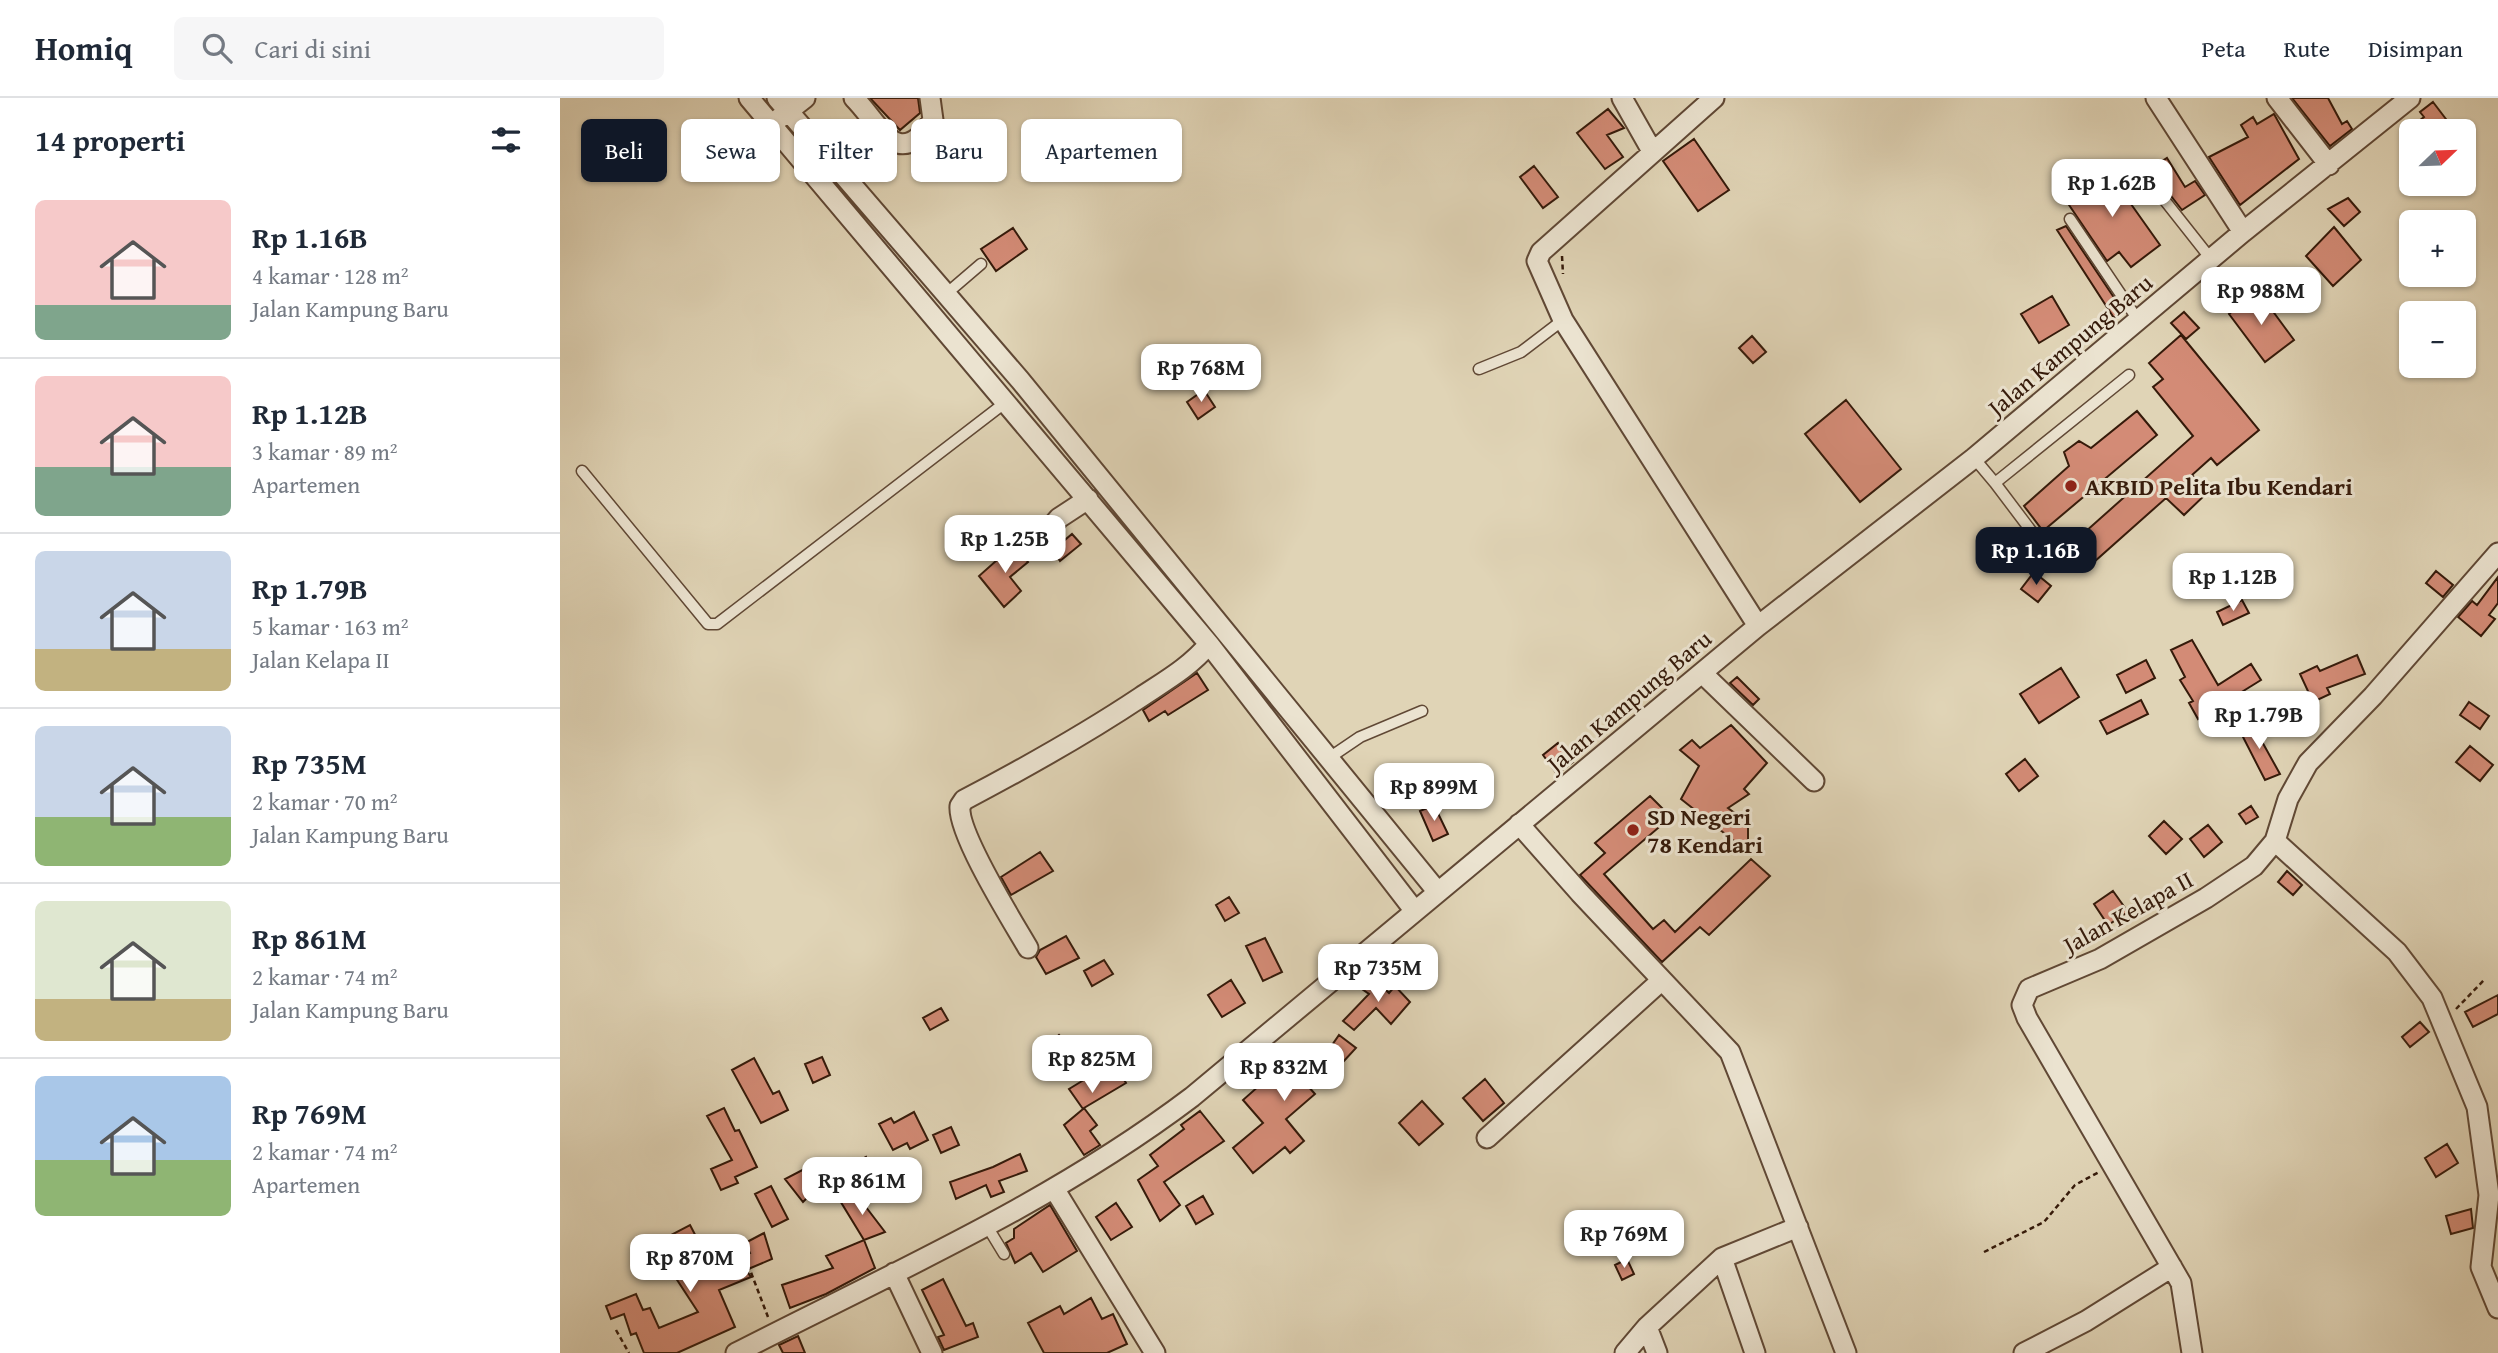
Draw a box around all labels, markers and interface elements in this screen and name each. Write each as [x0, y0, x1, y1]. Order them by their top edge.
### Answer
search box [174, 17, 664, 80]
text: Homiq [35, 24, 132, 72]
icon: search [198, 29, 236, 67]
text: Cari di sini [254, 29, 371, 68]
text: Peta [2202, 31, 2245, 66]
text: Rute [2283, 31, 2330, 66]
text: Disimpan [2368, 31, 2463, 66]
text: 14 properti [35, 118, 185, 162]
chip: Beli [581, 119, 667, 182]
chip: Sewa [681, 119, 780, 182]
chip: Filter [794, 119, 897, 182]
chip: Baru [911, 119, 1007, 182]
chip: Apartemen [1021, 119, 1182, 182]
north arrow [2399, 119, 2476, 196]
map controls [2399, 119, 2476, 378]
icon: filters [487, 121, 525, 159]
pin: Rp 1.62B [2040, 159, 2184, 219]
text: Rp 1.62B [2068, 165, 2156, 198]
button: + [2399, 210, 2476, 287]
text: Rp 1.16B [252, 215, 368, 259]
icon: home [91, 228, 175, 312]
text: 4 kamar · 128 m² [252, 259, 409, 292]
street label: Jalan Kampung Baru [1978, 266, 2160, 426]
pin: Rp 988M [2196, 268, 2326, 327]
text: Rp 988M [2217, 273, 2305, 306]
text: Jalan Kampung Baru [252, 292, 449, 325]
button: − [2399, 301, 2476, 378]
pin: Rp 768M [1136, 344, 1266, 404]
text: Rp 768M [1157, 350, 1245, 383]
text: Rp 1.12B [252, 391, 368, 435]
icon: home [91, 404, 175, 488]
text: 3 kamar · 89 m² [252, 435, 398, 468]
text: Apartemen [252, 468, 360, 501]
place label: AKBID Pelita Ibu Kendari [2085, 469, 2353, 504]
marker: AKBID Pelita Ibu Kendari [2063, 478, 2079, 494]
pin: Rp 1.25B [933, 516, 1077, 575]
text: Rp 1.25B [961, 521, 1049, 554]
pin: Rp 1.16B [1964, 528, 2108, 587]
text: Rp 1.16B [1992, 533, 2080, 566]
pin: Rp 1.12B [2161, 554, 2305, 613]
text: Rp 1.12B [2189, 559, 2277, 592]
text: Rp 1.79B [252, 566, 368, 610]
icon: home [91, 579, 175, 663]
text: 5 kamar · 163 m² [252, 610, 409, 643]
street label: Jalan Kampung Baru [1537, 622, 1719, 782]
text: Jalan Kelapa II [252, 643, 390, 676]
pin: Rp 1.79B [2187, 692, 2331, 751]
text: Rp 1.79B [2215, 697, 2303, 730]
text: Rp 735M [252, 741, 367, 785]
icon: home [91, 754, 175, 838]
pin: Rp 899M [1369, 764, 1499, 823]
text: Rp 899M [1390, 769, 1478, 802]
text: 2 kamar · 70 m² [252, 785, 398, 818]
place label: SD Negeri 78 Kendari [1647, 799, 1763, 862]
text: Jalan Kampung Baru [252, 818, 449, 851]
marker: SD Negeri 78 Kendari [1625, 822, 1641, 838]
street label: Jalan Kelapa II [2054, 862, 2199, 964]
text: Rp 861M [252, 916, 367, 960]
icon: home [91, 929, 175, 1013]
pin: Rp 735M [1313, 944, 1443, 1004]
text: Rp 735M [1334, 950, 1422, 983]
text: 2 kamar · 74 m² [252, 960, 398, 993]
text: Jalan Kampung Baru [252, 993, 449, 1026]
pin: Rp 825M [1027, 1035, 1157, 1095]
text: Rp 825M [1048, 1041, 1136, 1074]
pin: Rp 832M [1219, 1044, 1349, 1103]
text: Rp 832M [1240, 1049, 1328, 1082]
text: Rp 769M [252, 1091, 367, 1135]
icon: home [91, 1104, 175, 1188]
text: 2 kamar · 74 m² [252, 1135, 398, 1168]
pin: Rp 861M [797, 1158, 927, 1217]
text: Rp 861M [818, 1163, 906, 1196]
text: Apartemen [252, 1168, 360, 1201]
pin: Rp 769M [1559, 1210, 1689, 1270]
text: Rp 769M [1580, 1216, 1668, 1249]
pin: Rp 870M [625, 1234, 755, 1294]
text: Rp 870M [646, 1240, 734, 1273]

